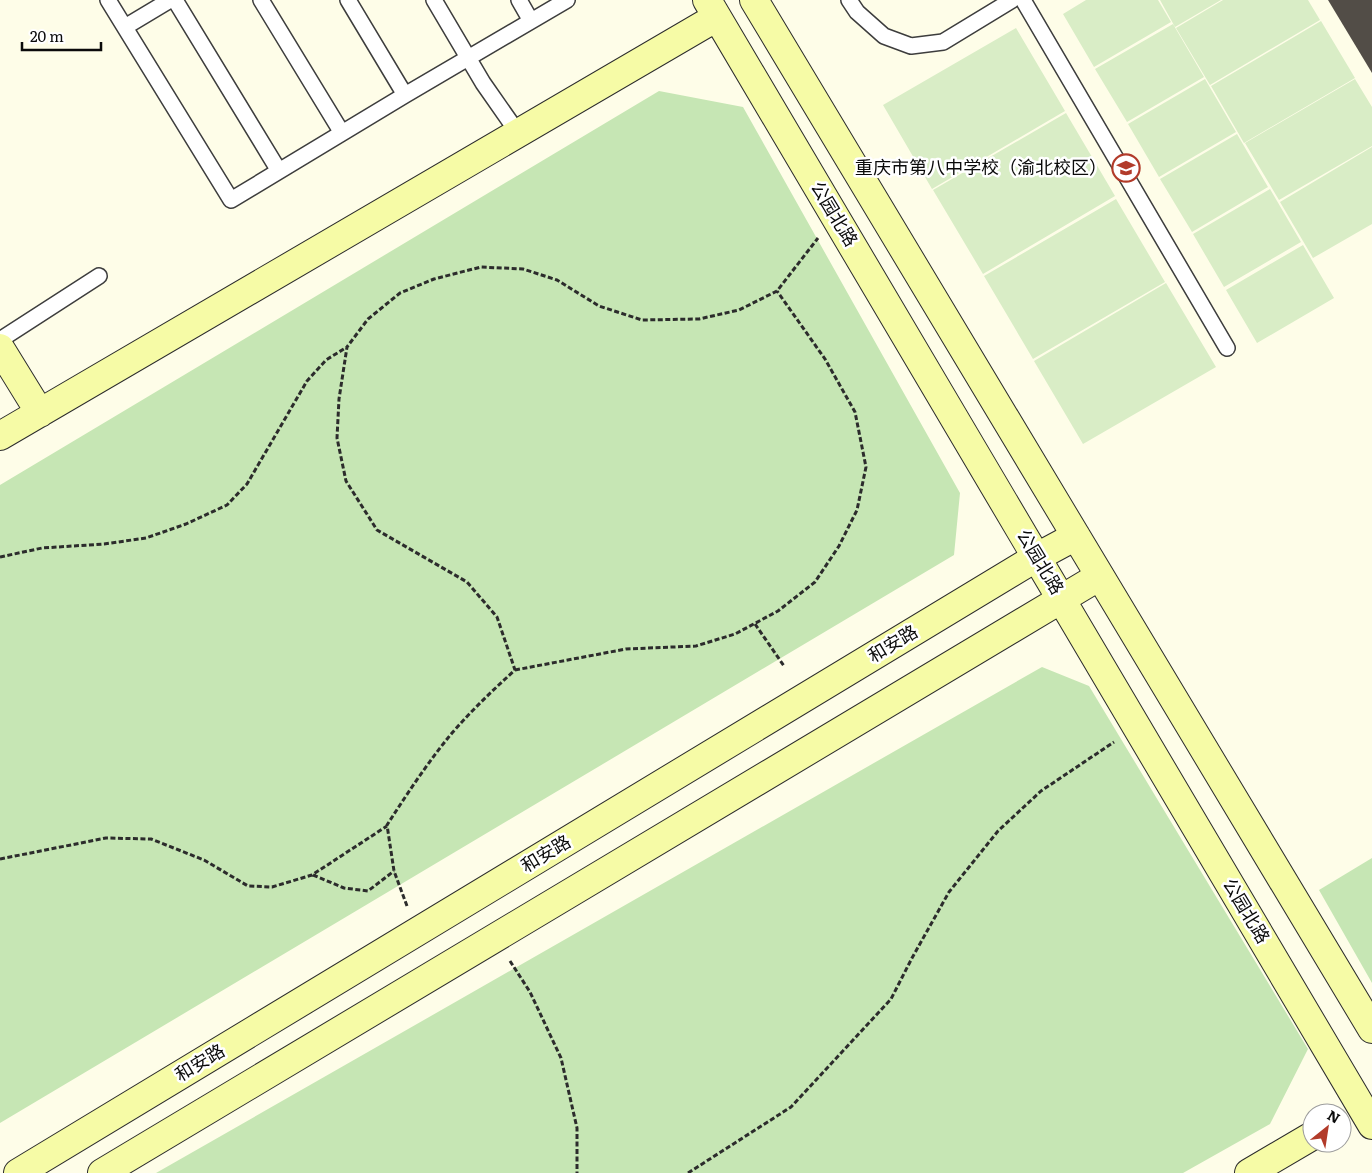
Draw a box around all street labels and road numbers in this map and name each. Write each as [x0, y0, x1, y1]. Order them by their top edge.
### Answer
street label: 公园北路 [805, 175, 865, 251]
street label: 公园北路 [1011, 523, 1071, 599]
street label: 和安路 [862, 617, 922, 668]
street label: 和安路 [515, 827, 575, 878]
street label: 公园北路 [1217, 872, 1277, 948]
street label: 和安路 [169, 1036, 229, 1087]

